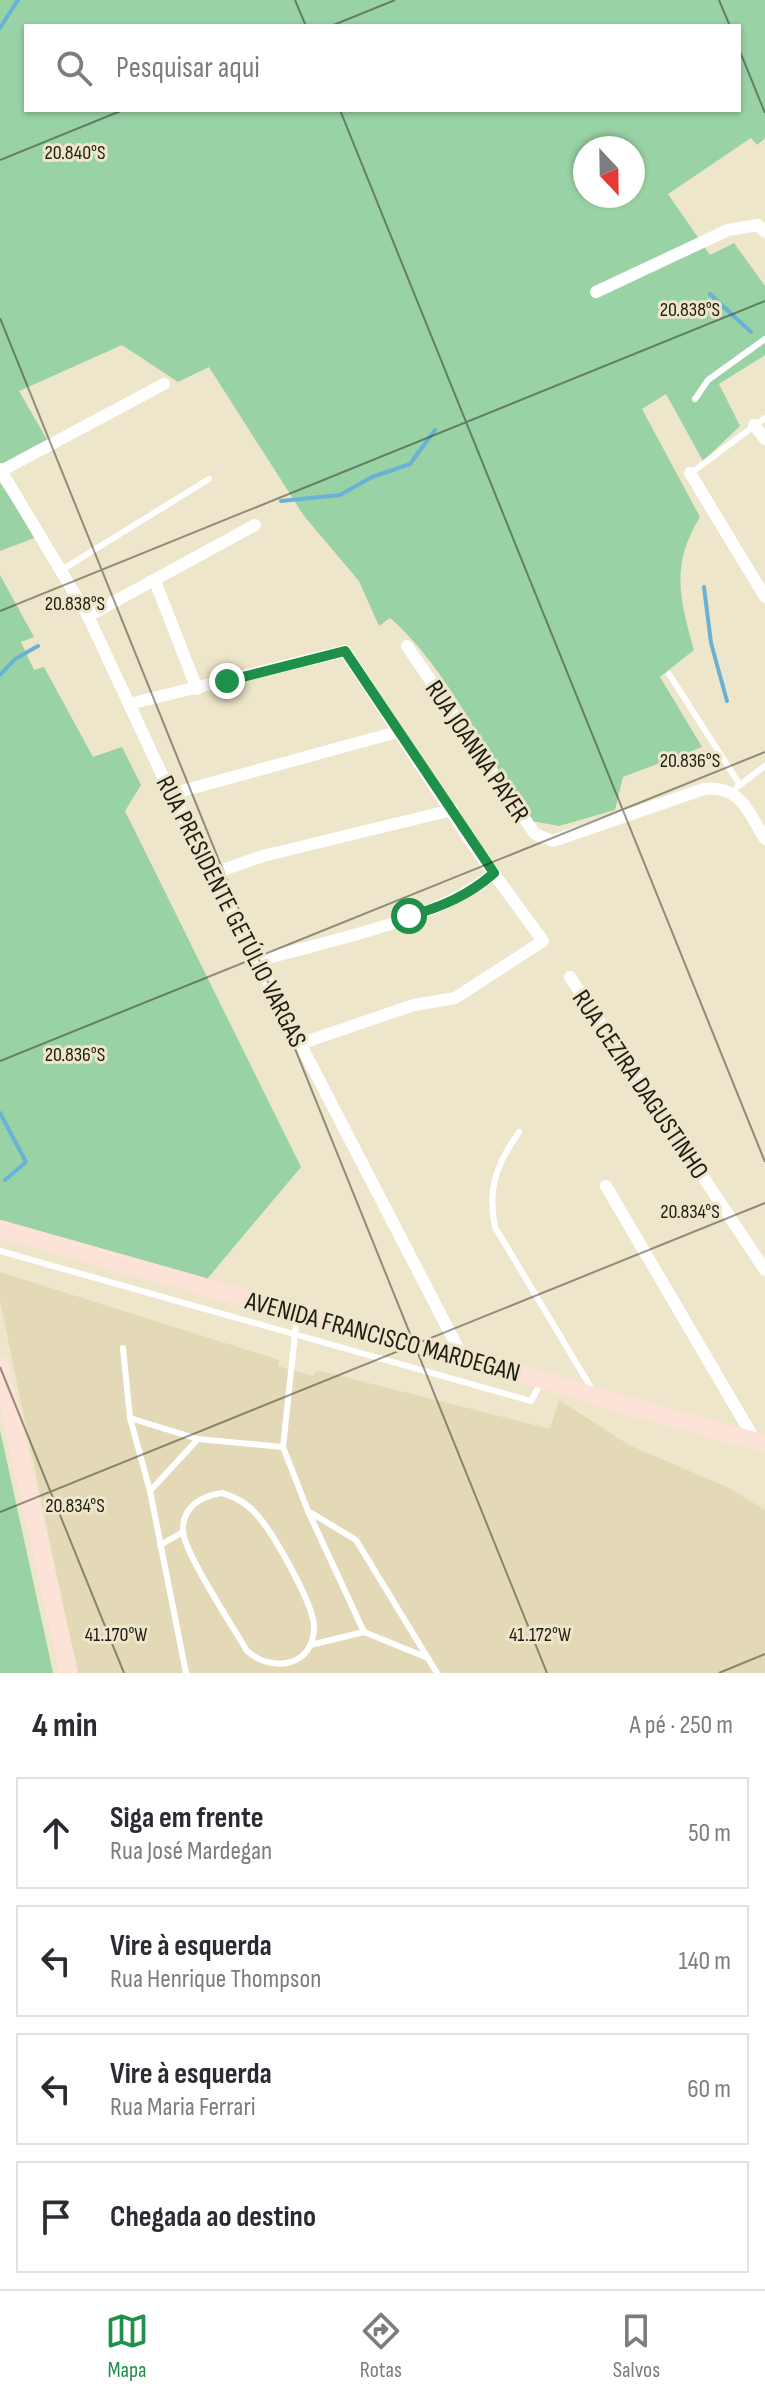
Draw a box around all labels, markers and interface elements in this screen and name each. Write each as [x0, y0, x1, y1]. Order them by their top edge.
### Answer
search box [24, 24, 741, 112]
icon: search [52, 46, 96, 90]
text: Pesquisar aqui [116, 50, 260, 86]
north arrow [573, 136, 645, 208]
text: 20.840°S [44, 141, 106, 165]
text: 20.838°S [660, 298, 720, 322]
text: 20.838°S [45, 592, 105, 616]
route end [209, 663, 245, 699]
street label: RUA JOANNA PAYER [418, 675, 536, 829]
text: 20.836°S [660, 749, 720, 773]
street label: RUA PRESIDENTE GETÚLIO VARGAS [149, 771, 313, 1052]
route start [391, 898, 427, 934]
street label: RUA CEZIRA DAGUSTINHO [565, 984, 715, 1185]
text: 20.836°S [45, 1043, 105, 1067]
text: 20.834°S [660, 1200, 720, 1224]
street label: AVENIDA FRANCISCO MARDEGAN [241, 1286, 523, 1389]
text: 20.834°S [45, 1494, 105, 1518]
text: 41.170°W [85, 1623, 147, 1647]
text: 41.172°W [509, 1623, 571, 1647]
text: 4 min [32, 1705, 98, 1746]
text: A pé · 250 m [630, 1710, 733, 1741]
text: Siga em frente [110, 1800, 263, 1836]
icon: ahead [34, 1811, 78, 1855]
text: 50 m [688, 1818, 731, 1849]
text: Rua José Mardegan [110, 1836, 272, 1867]
text: Vire à esquerda [110, 1928, 272, 1964]
icon: left [34, 1939, 78, 1983]
text: 140 m [679, 1946, 731, 1977]
text: Rua Henrique Thompson [110, 1964, 321, 1995]
text: Vire à esquerda [110, 2056, 272, 2092]
icon: left [34, 2067, 78, 2111]
text: 60 m [687, 2074, 731, 2105]
text: Rua Maria Ferrari [110, 2092, 256, 2123]
icon: arrive [34, 2195, 78, 2239]
text: Chegada ao destino [110, 2199, 316, 2235]
tab: Mapa [105, 2309, 149, 2384]
tab: Rotas [359, 2309, 403, 2384]
tab: Salvos [613, 2309, 660, 2384]

